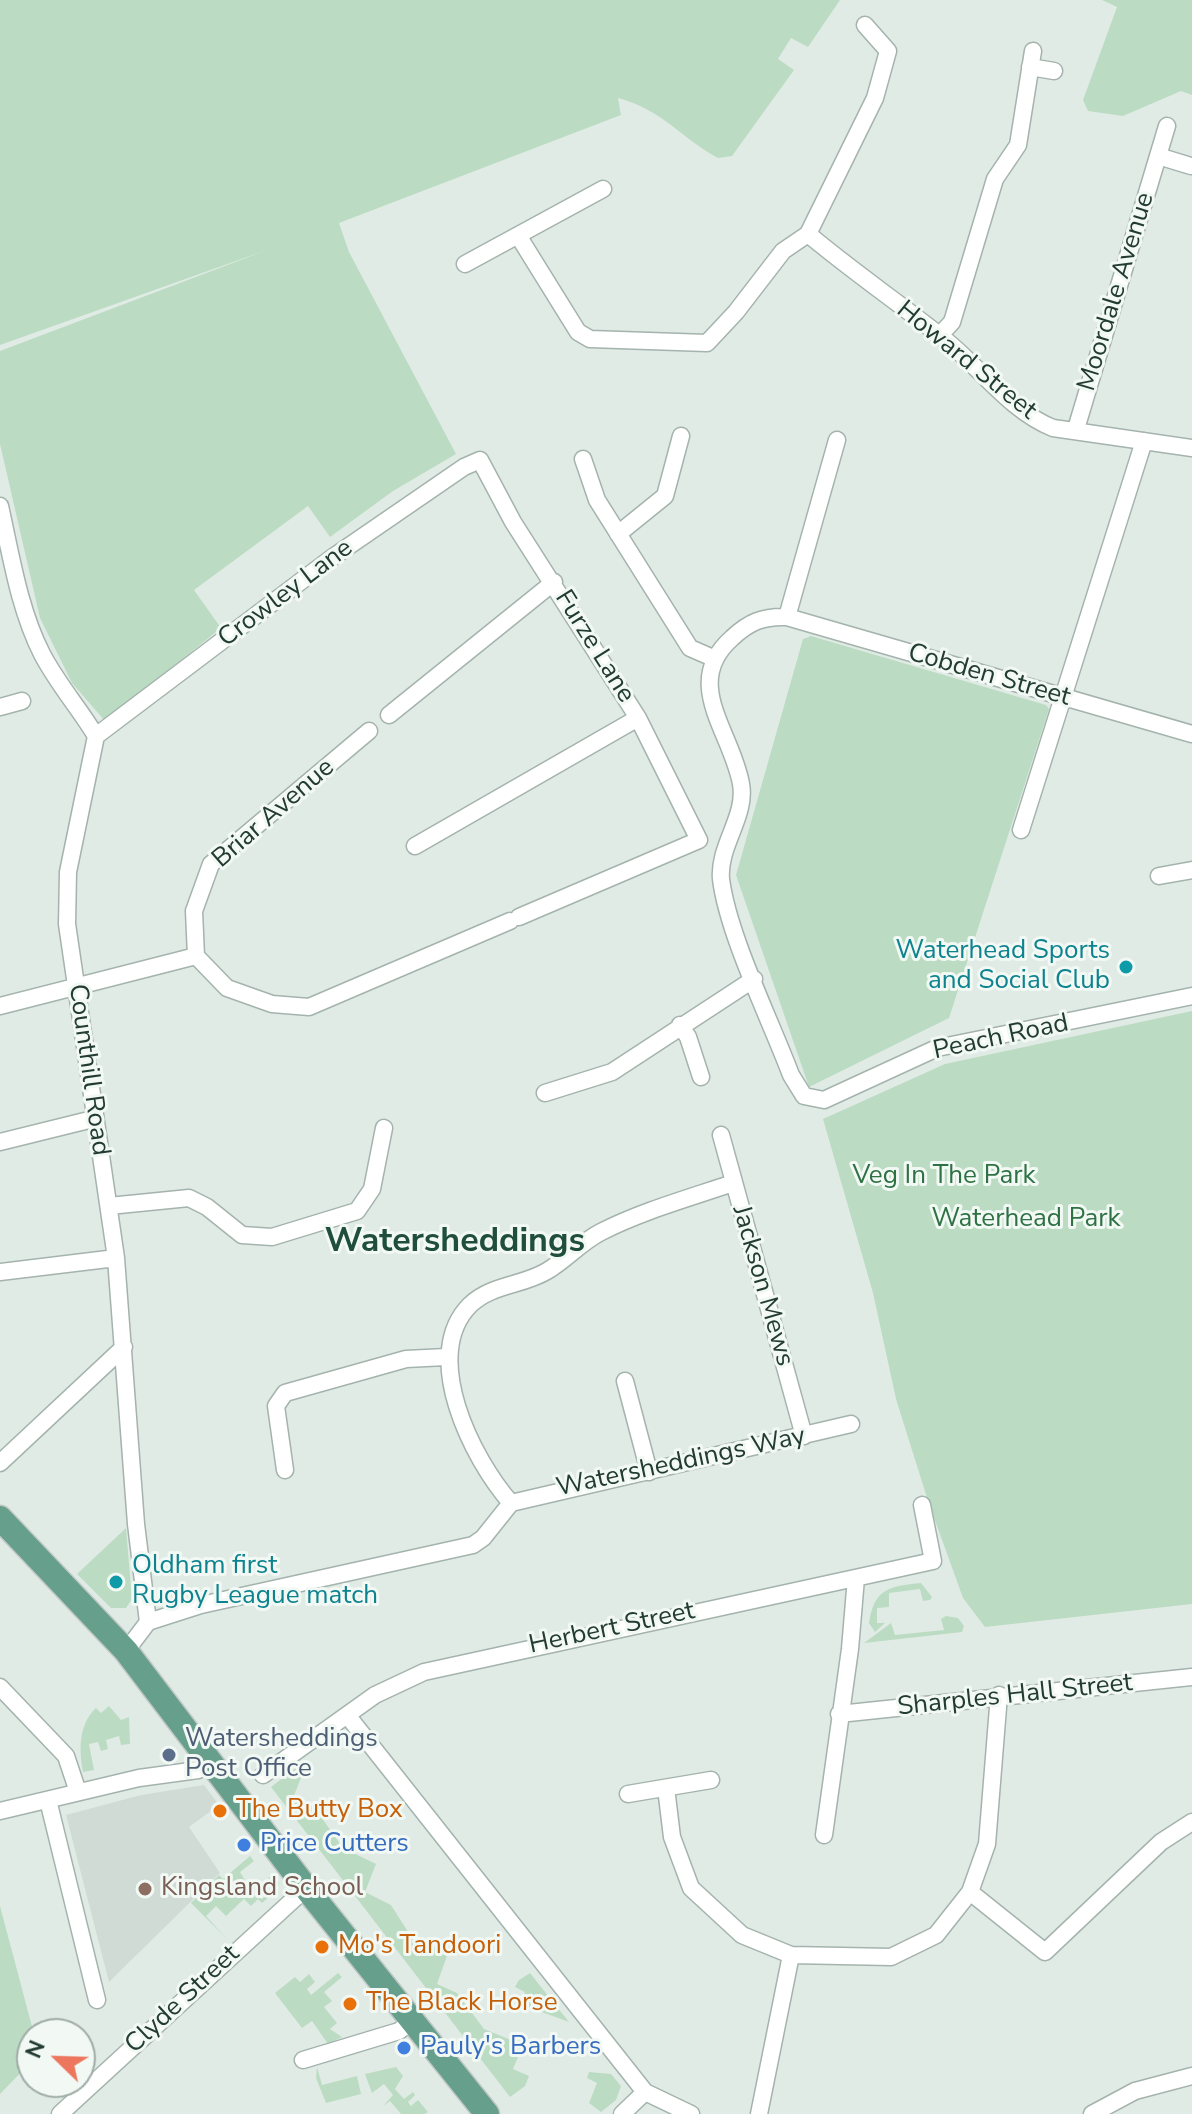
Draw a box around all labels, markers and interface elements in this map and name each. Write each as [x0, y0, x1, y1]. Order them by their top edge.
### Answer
street label: Moordale Avenue [1072, 189, 1162, 395]
street label: Howard Street [890, 295, 1042, 427]
street label: Crowley Lane [213, 533, 359, 655]
street label: Furze Lane [547, 585, 641, 709]
street label: Cobden Street [904, 638, 1074, 714]
street label: Briar Avenue [207, 753, 341, 875]
place label: Waterhead Sports and Social Club [896, 936, 1110, 998]
marker: Waterhead Sports and Social Club [1117, 958, 1135, 976]
street label: Counthill Road [61, 982, 115, 1158]
street label: Peach Road [931, 1008, 1071, 1068]
park label: Veg In The Park [852, 1161, 1036, 1193]
street label: Jackson Mews [724, 1202, 800, 1370]
park label: Waterhead Park [931, 1204, 1121, 1236]
district label: Watersheddings [325, 1223, 585, 1263]
street label: Watersheddings Way [554, 1421, 808, 1505]
place label: Oldham first Rugby League match [132, 1551, 378, 1612]
marker: Oldham first Rugby League match [107, 1573, 125, 1591]
street label: Herbert Street [526, 1596, 698, 1662]
street label: Sharples Hall Street [896, 1668, 1134, 1724]
place label: Watersheddings Post Office [185, 1724, 378, 1786]
marker: Watersheddings Post Office [160, 1746, 178, 1764]
place label: The Butty Box [236, 1795, 403, 1827]
marker: The Butty Box [211, 1802, 229, 1820]
place label: Price Cutters [260, 1829, 409, 1861]
marker: Price Cutters [235, 1836, 253, 1854]
place label: Kingsland School [161, 1873, 363, 1905]
marker: Kingsland School [136, 1880, 154, 1898]
place label: Mo's Tandoori [338, 1931, 501, 1963]
marker: Mo's Tandoori [313, 1938, 331, 1956]
street label: Clyde Street [119, 1939, 247, 2061]
place label: The Black Horse [366, 1988, 557, 2020]
marker: The Black Horse [341, 1995, 359, 2013]
north arrow [16, 2018, 96, 2098]
place label: Pauly's Barbers [420, 2032, 601, 2064]
text: N [19, 2036, 53, 2063]
marker: Pauly's Barbers [395, 2039, 413, 2057]

